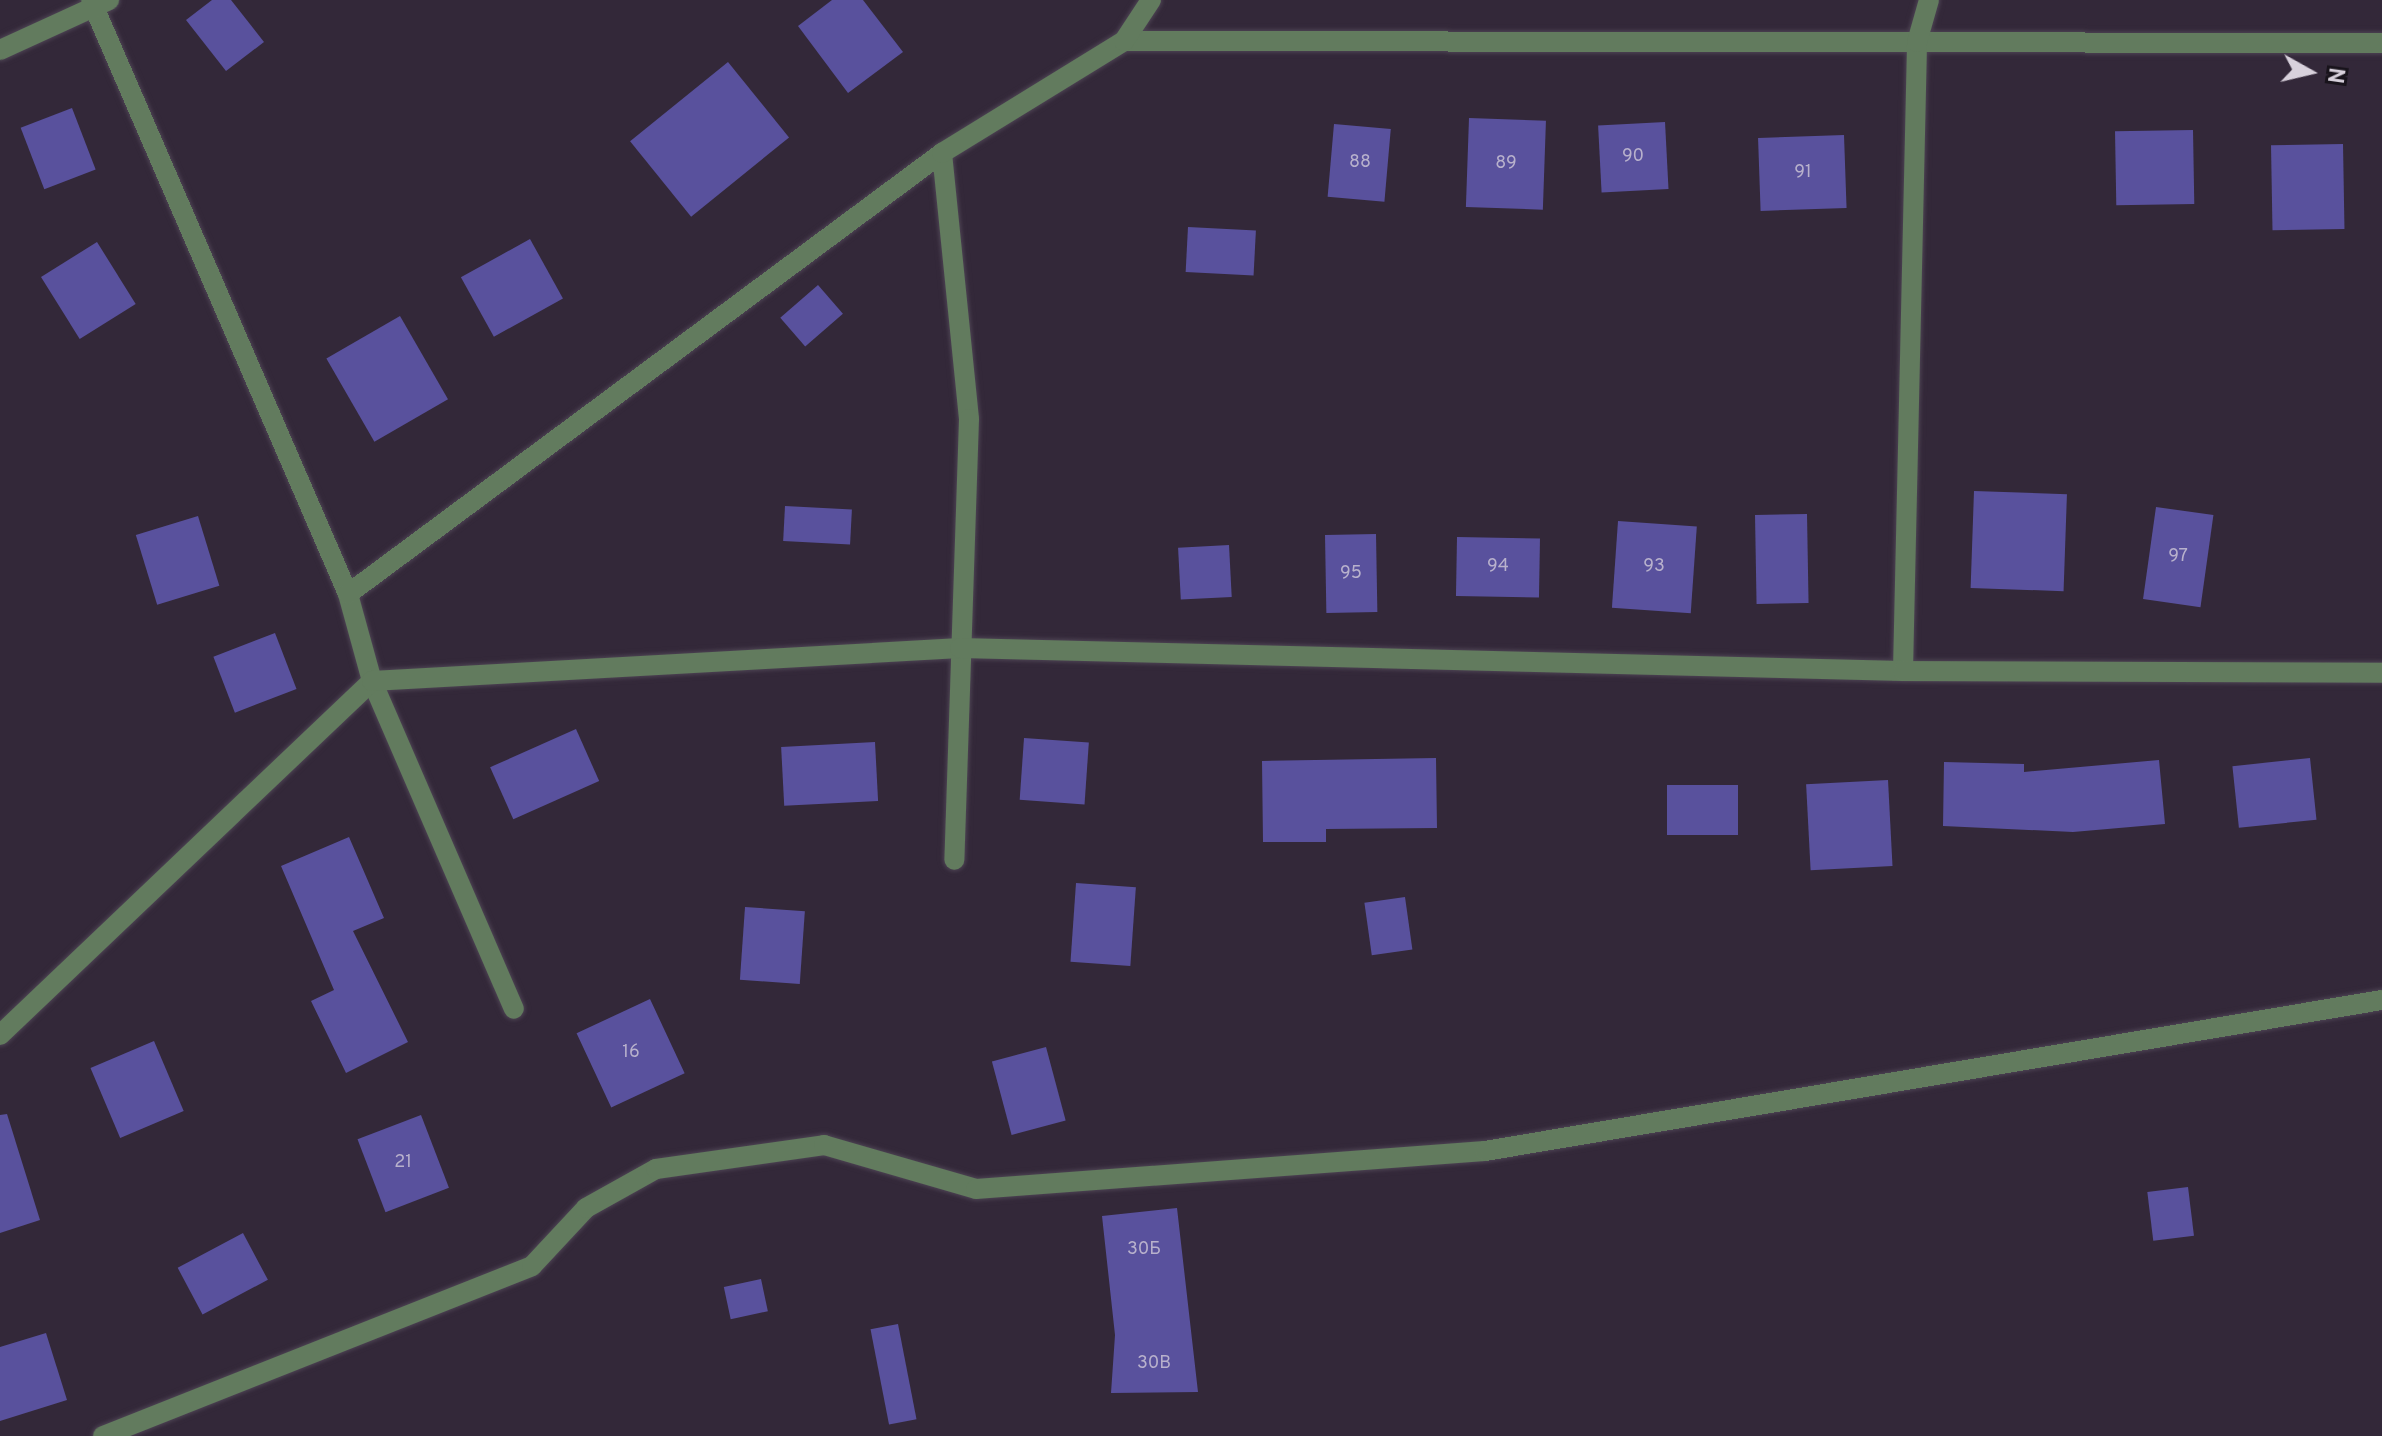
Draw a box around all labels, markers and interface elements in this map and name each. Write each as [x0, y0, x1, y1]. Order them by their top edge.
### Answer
north arrow [2270, 32, 2350, 112]
text: N [2320, 66, 2349, 85]
house number: 90 [1622, 146, 1644, 168]
house number: 88 [1349, 152, 1371, 174]
house number: 89 [1495, 153, 1517, 175]
house number: 91 [1794, 162, 1812, 184]
house number: 97 [2168, 546, 2188, 568]
house number: 94 [1487, 556, 1509, 578]
house number: 93 [1643, 556, 1665, 578]
house number: 95 [1340, 563, 1362, 585]
house number: 16 [622, 1042, 640, 1064]
house number: 21 [394, 1152, 412, 1174]
house number: 30Б [1127, 1239, 1161, 1261]
house number: 30В [1137, 1353, 1171, 1375]

